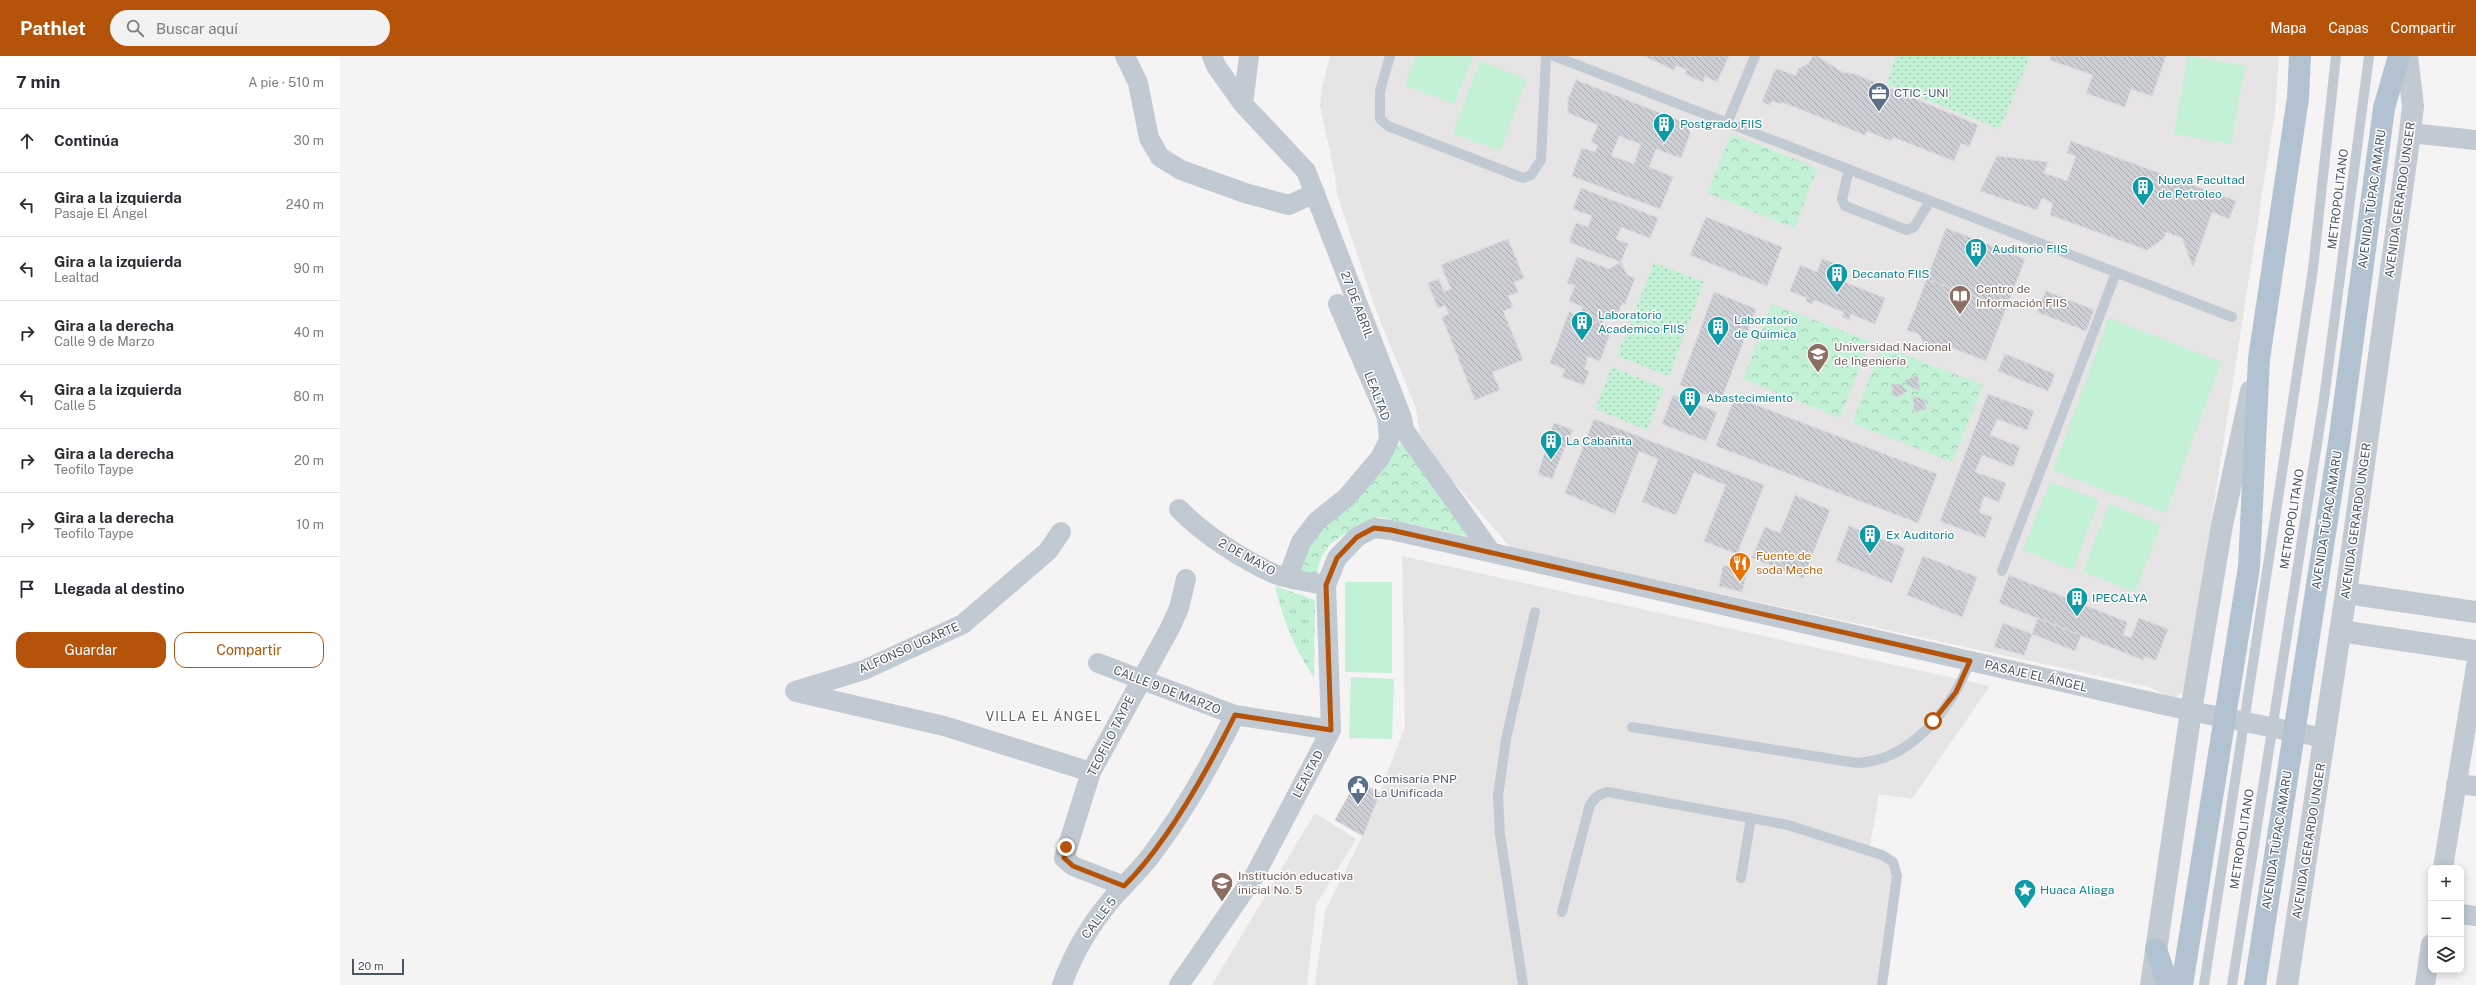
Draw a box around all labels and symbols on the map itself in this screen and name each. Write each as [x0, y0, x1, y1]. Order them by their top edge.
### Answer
office icon: CTIC - UNI [1866, 80, 1892, 113]
place label: CTIC - UNI [1894, 86, 1949, 100]
building icon: Postgrado FIIS [1651, 111, 1677, 144]
place label: Postgrado FIIS [1680, 117, 1762, 131]
street label: AVENIDA GERARDO UNGER [2382, 121, 2418, 279]
street label: AVENIDA TÚPAC AMARU [2355, 129, 2389, 269]
street label: METROPOLITANO [2325, 148, 2351, 250]
place label: Nueva Facultad de Petroleo [2158, 173, 2245, 201]
building icon: Nueva Facultad de Petroleo [2130, 174, 2156, 207]
building icon: Auditorio FIIS [1963, 236, 1989, 269]
place label: Auditorio FIIS [1992, 242, 2068, 256]
building icon: Decanato FIIS [1824, 261, 1850, 294]
place label: Decanato FIIS [1852, 267, 1930, 281]
street label: 27 DE ABRIL [1338, 269, 1376, 341]
place label: Centro de Información FIIS [1976, 282, 2067, 310]
library icon: Centro de Información FIIS [1947, 283, 1973, 316]
place label: Laboratorio Academico FIIS [1598, 308, 1685, 336]
building icon: Laboratorio Academico FIIS [1569, 309, 1595, 342]
place label: Laboratorio de Quimica [1734, 313, 1798, 341]
building icon: Laboratorio de Quimica [1705, 314, 1731, 347]
place label: Universidad Nacional de Ingeniería [1834, 340, 1952, 368]
school or university icon: Universidad Nacional de Ingeniería [1805, 341, 1831, 374]
street label: LEALTAD [1361, 369, 1393, 423]
building icon: Abastecimiento [1677, 385, 1703, 418]
place label: Abastecimiento [1706, 391, 1793, 405]
building icon: La Cabañita [1538, 428, 1564, 461]
place label: La Cabañita [1566, 434, 1632, 448]
street label: AVENIDA GERARDO UNGER [2338, 442, 2374, 600]
street label: AVENIDA TÚPAC AMARU [2309, 450, 2345, 590]
street label: METROPOLITANO [2277, 468, 2307, 570]
building icon: Ex Auditorio [1857, 522, 1883, 555]
place label: Ex Auditorio [1886, 528, 1955, 542]
street label: 2 DE MAYO [1216, 536, 1278, 578]
place label: Fuente de soda Meche [1756, 549, 1823, 577]
restaurant icon: Fuente de soda Meche [1727, 550, 1753, 583]
building icon: IPECALYA [2064, 585, 2090, 618]
place label: IPECALYA [2092, 591, 2148, 605]
street label: ALFONSO UGARTE [857, 620, 961, 676]
street label: PASAJE EL ÁNGEL [1983, 657, 2089, 695]
street label: CALLE 9 DE MARZO [1111, 663, 1223, 717]
street label: TEOFILO TAYPE [1085, 693, 1137, 779]
district label: VILLA EL ÁNGEL [985, 708, 1103, 724]
route start [1924, 712, 1942, 730]
street label: LEALTAD [1290, 748, 1326, 800]
street label: AVENIDA GERARDO UNGER [2290, 762, 2328, 920]
street label: AVENIDA TÚPAC AMARU [2259, 770, 2295, 910]
place label: Comisaría PNP La Unificada [1374, 772, 1457, 800]
public building icon: Comisaría PNP La Unificada [1345, 773, 1371, 806]
street label: METROPOLITANO [2227, 788, 2257, 890]
route end [1057, 838, 1075, 856]
place label: Institución educativa inicial No. 5 [1238, 869, 1353, 897]
school or university icon: Institución educativa inicial No. 5 [1209, 870, 1235, 903]
place icon: Huaca Aliaga [2012, 877, 2038, 910]
place label: Huaca Aliaga [2040, 883, 2114, 897]
street label: CALLE 5 [1079, 894, 1119, 942]
scale bar [352, 957, 404, 976]

